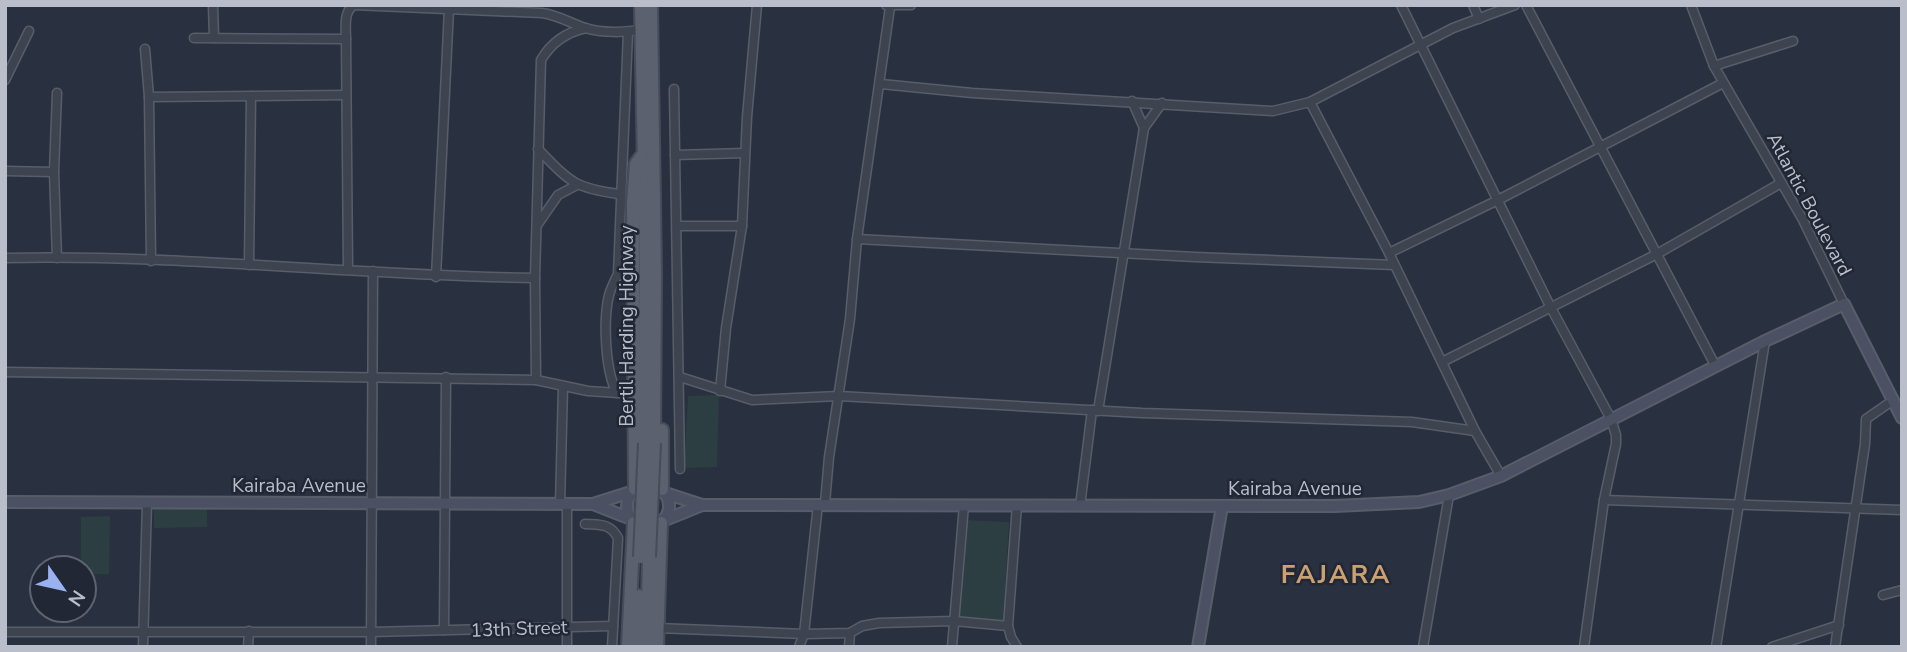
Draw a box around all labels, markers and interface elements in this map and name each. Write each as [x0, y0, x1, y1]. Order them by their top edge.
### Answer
street label: Atlantic Boulevard [1760, 128, 1858, 281]
street label: Bertil Harding Highway [614, 225, 640, 427]
street label: Kairaba Avenue [232, 473, 366, 499]
street label: Kairaba Avenue [1228, 476, 1362, 502]
north arrow [28, 554, 98, 624]
district label: FAJARA [1281, 557, 1391, 592]
text: N [62, 585, 91, 611]
street label: 13th Street [470, 614, 568, 644]

